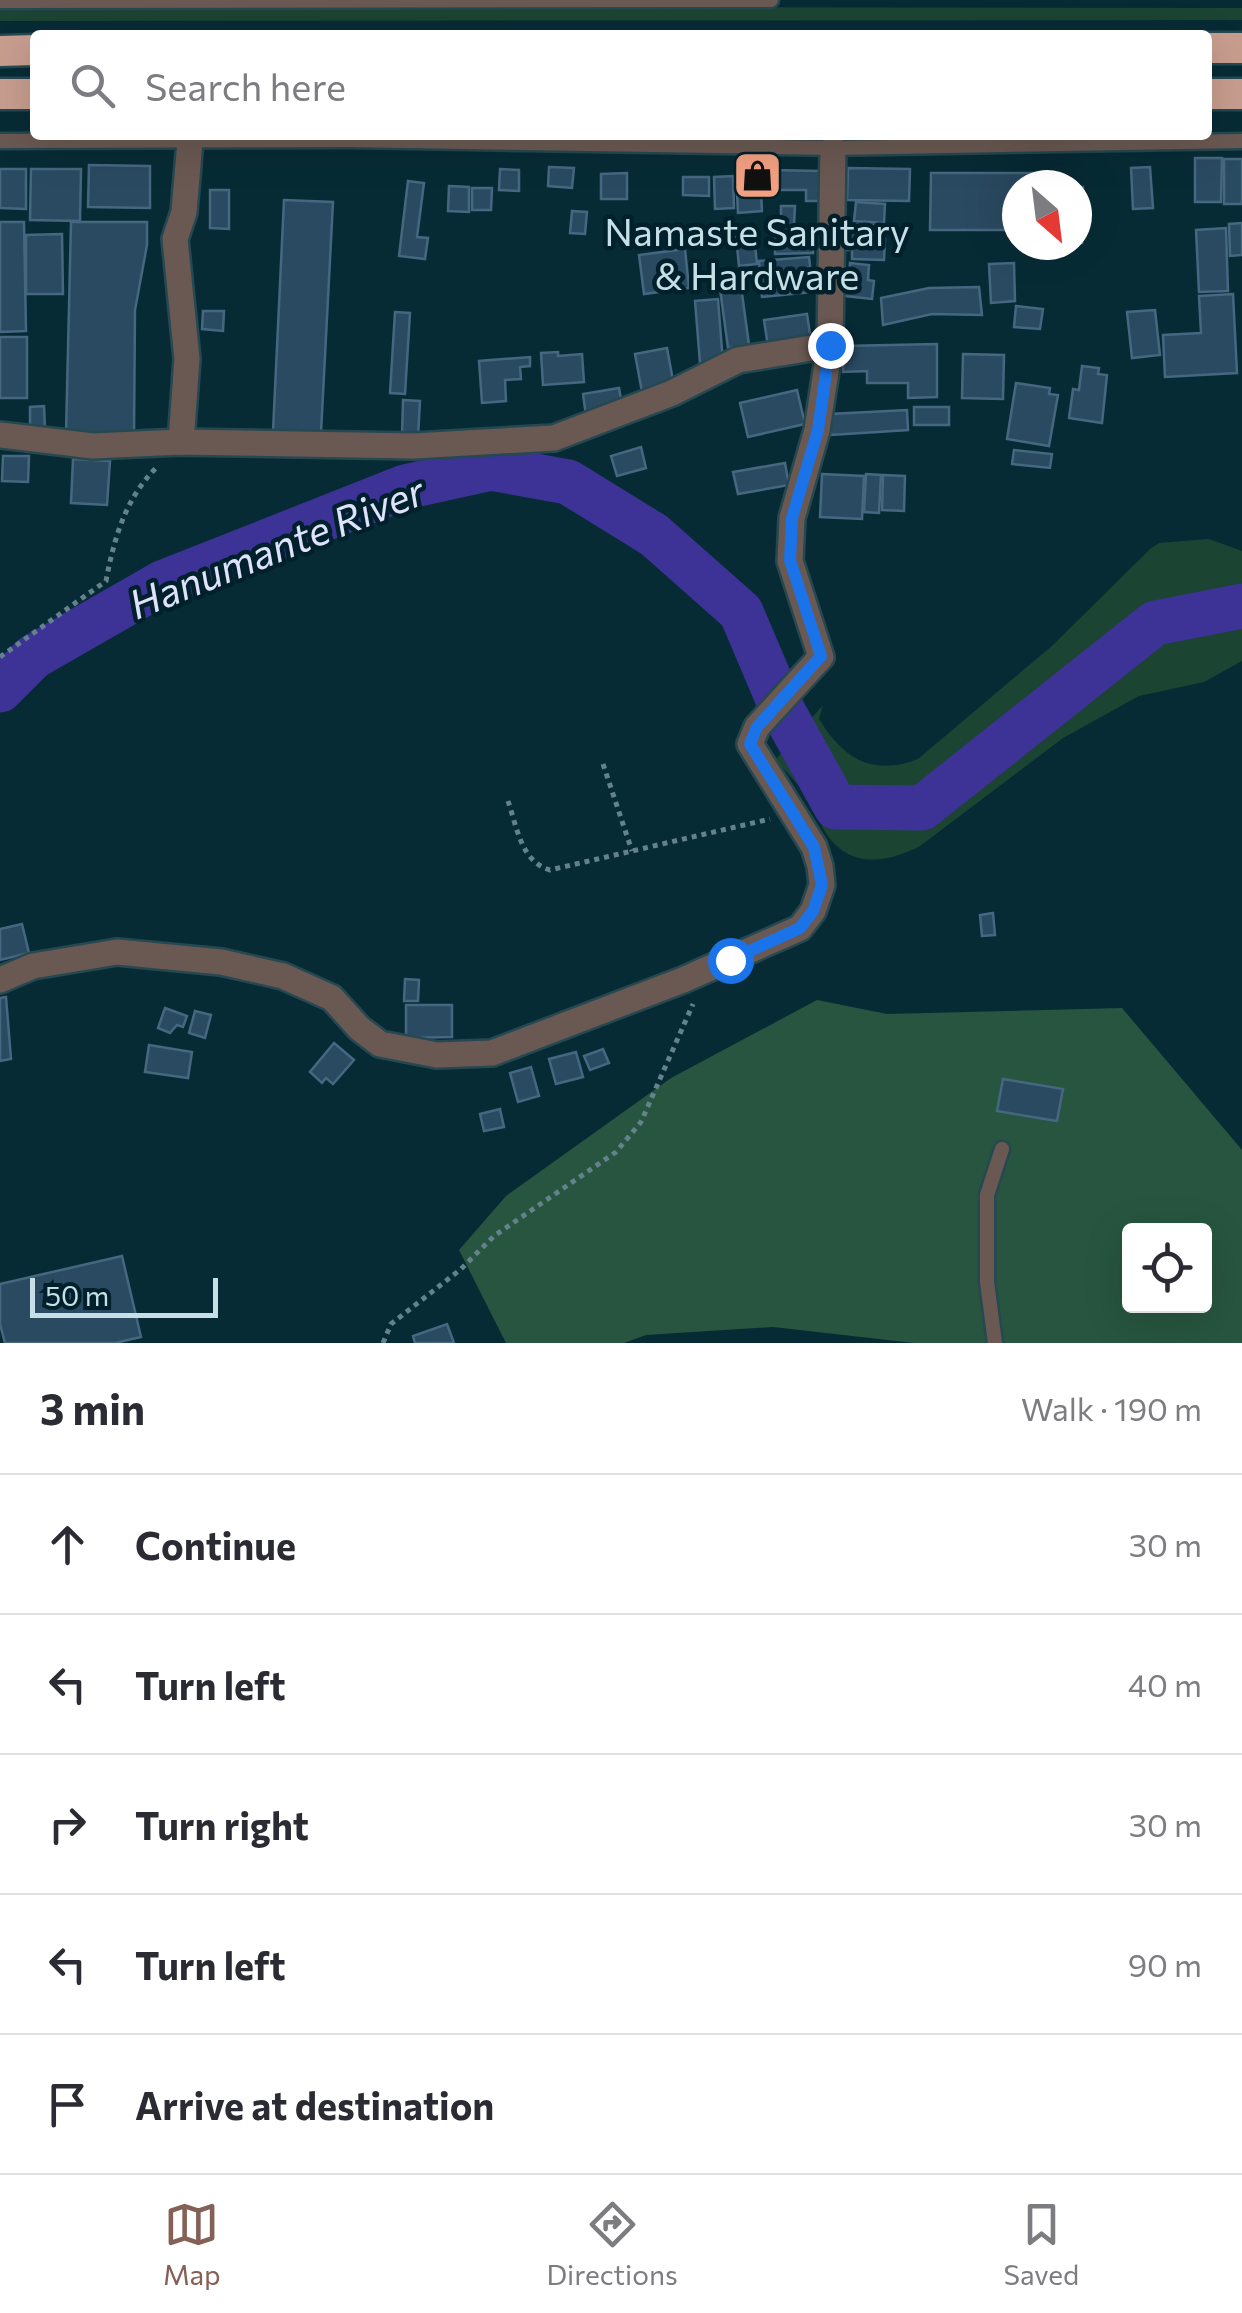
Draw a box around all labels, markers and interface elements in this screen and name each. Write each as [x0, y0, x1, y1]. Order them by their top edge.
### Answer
search box [30, 30, 1212, 140]
icon: search [65, 58, 120, 113]
text: Search here [145, 62, 346, 109]
shop icon: Namaste Sanitary & Hardware [731, 150, 783, 202]
north arrow [1002, 170, 1092, 260]
place label: Namaste Sanitary & Hardware [604, 207, 910, 298]
route end [808, 323, 854, 369]
water label: Hanumante River [121, 464, 433, 628]
route start [708, 938, 754, 984]
map controls [1122, 1223, 1212, 1313]
button: locate [1122, 1223, 1212, 1313]
scale bar [30, 1273, 218, 1318]
text: 50 m [45, 1278, 109, 1312]
text: 3 min [40, 1382, 145, 1434]
text: Walk · 190 m [1021, 1388, 1202, 1428]
icon: ahead [40, 1517, 95, 1572]
text: Continue [135, 1521, 296, 1568]
text: 30 m [1129, 1524, 1202, 1564]
icon: left [40, 1657, 95, 1712]
text: Turn left [135, 1661, 286, 1708]
text: 40 m [1128, 1664, 1202, 1704]
icon: right [40, 1797, 95, 1852]
text: Turn right [135, 1801, 309, 1848]
text: 30 m [1129, 1804, 1202, 1844]
icon: left [40, 1937, 95, 1992]
text: Turn left [135, 1941, 286, 1988]
text: 90 m [1128, 1944, 1202, 1984]
icon: arrive [40, 2077, 95, 2132]
text: Arrive at destination [135, 2081, 494, 2128]
tab: Map [163, 2197, 221, 2291]
tab: Directions [546, 2197, 678, 2291]
tab: Saved [1004, 2197, 1079, 2291]

